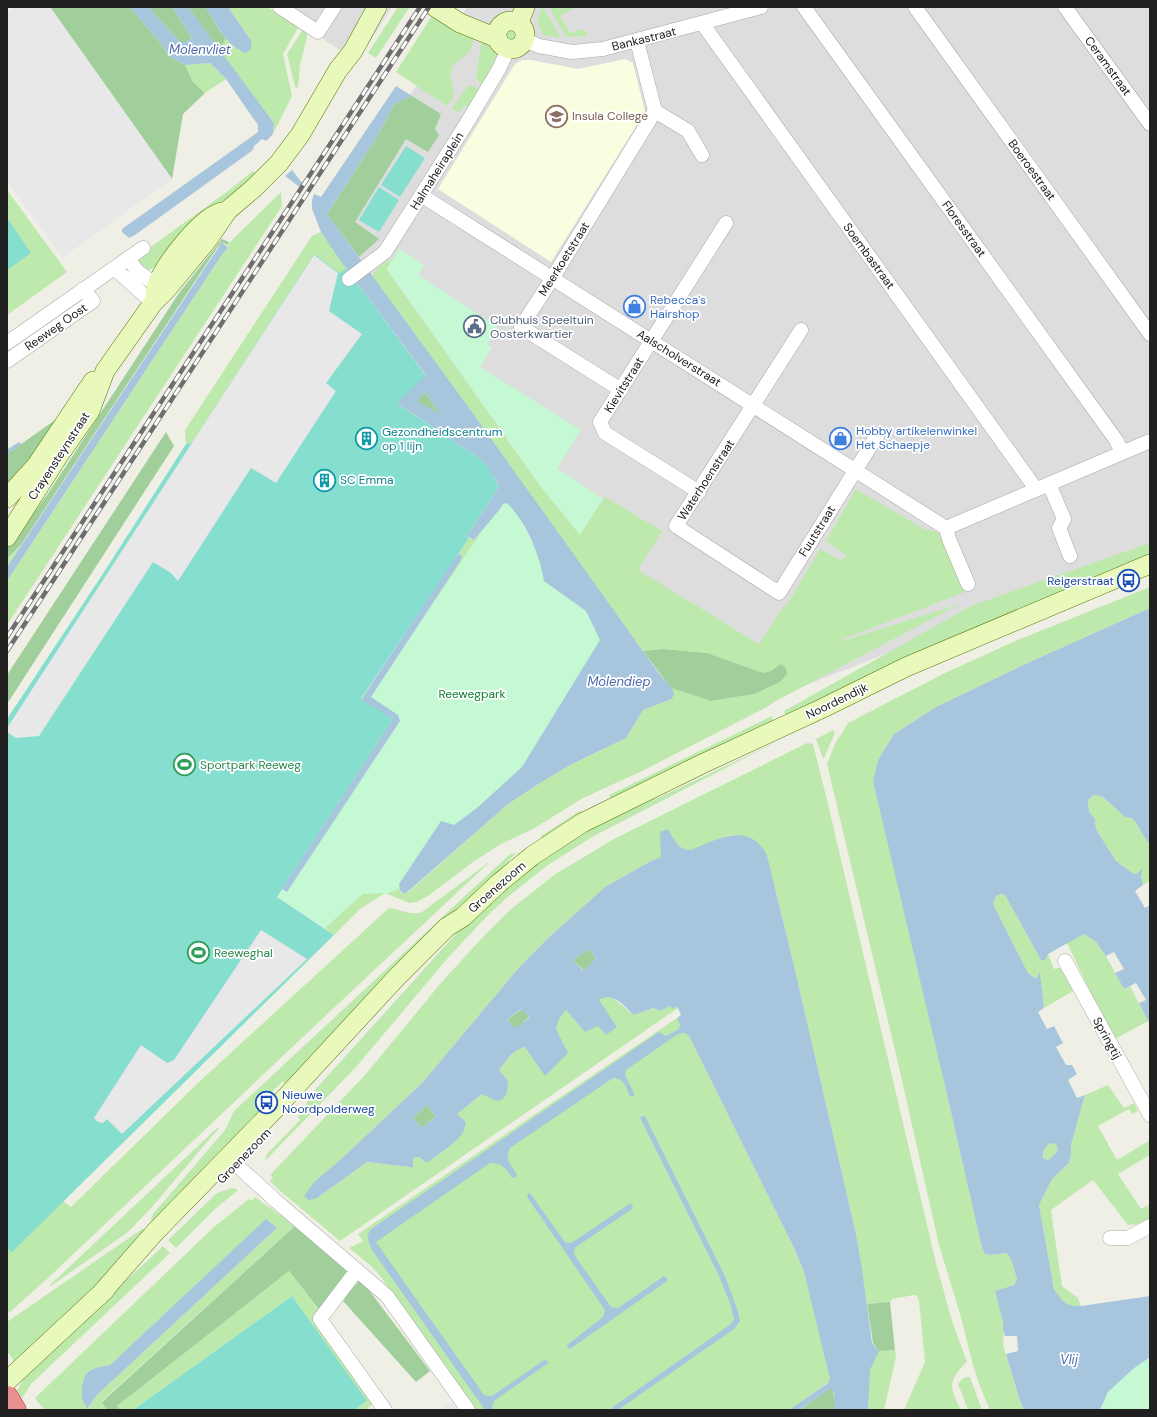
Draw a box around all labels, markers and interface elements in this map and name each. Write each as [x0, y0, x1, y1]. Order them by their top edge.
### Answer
street label: Bankastraat [610, 23, 678, 55]
street label: Ceramstraat [1081, 33, 1135, 99]
water label: Molenvliet [169, 41, 232, 58]
school or university icon: Insula College [544, 103, 570, 129]
place label: Insula College [572, 108, 648, 124]
street label: Halmaheiraplein [407, 129, 467, 213]
street label: Boeroestraat [1004, 136, 1060, 204]
street label: Floresstraat [938, 198, 990, 261]
street label: Meerkoetstraat [535, 219, 593, 299]
street label: Soembastraat [840, 220, 899, 293]
place label: Rebecca's Hairshop [650, 292, 706, 322]
shop icon: Rebecca's Hairshop [621, 294, 647, 320]
street label: Reeweg Oost [22, 299, 91, 354]
place label: Clubhuis Speeltuin Oosterkwartier [490, 312, 594, 342]
public building icon: Clubhuis Speeltuin Oosterkwartier [462, 314, 488, 340]
street label: Aalscholverstraat [634, 326, 724, 390]
street label: Kievitstraat [601, 354, 648, 416]
street label: Crayensteynstraat [24, 409, 94, 503]
place label: Hobby artikelenwinkel Het Schaepje [856, 423, 977, 453]
place label: Gezondheidscentrum op 1 lijn [382, 424, 502, 454]
shop icon: Hobby artikelenwinkel Het Schaepje [827, 425, 853, 451]
building icon: Gezondheidscentrum op 1 lijn [354, 426, 380, 452]
street label: Waterhoenstraat [674, 436, 738, 524]
building icon: SC Emma [311, 467, 337, 493]
place label: SC Emma [340, 472, 393, 488]
street label: Fuutstraat [795, 502, 839, 560]
bus stop icon: Reigerstraat [1116, 568, 1142, 594]
place label: Reigerstraat [1047, 573, 1114, 589]
water label: Molendiep [587, 673, 651, 690]
street label: Noordendijk [803, 679, 871, 723]
park label: Reewegpark [438, 686, 506, 702]
sports icon: Sportpark Reeweg [172, 752, 198, 778]
place label: Sportpark Reeweg [200, 757, 301, 773]
street label: Groenezoom [465, 858, 529, 916]
sports icon: Reeweghal [186, 940, 212, 966]
place label: Reeweghal [214, 945, 273, 961]
street label: Springtij [1089, 1014, 1125, 1062]
place label: Nieuwe Noordpolderweg [282, 1087, 375, 1117]
bus stop icon: Nieuwe Noordpolderweg [254, 1089, 280, 1115]
street label: Groenezoom [213, 1125, 275, 1187]
water label: Vlij [1060, 1351, 1079, 1368]

